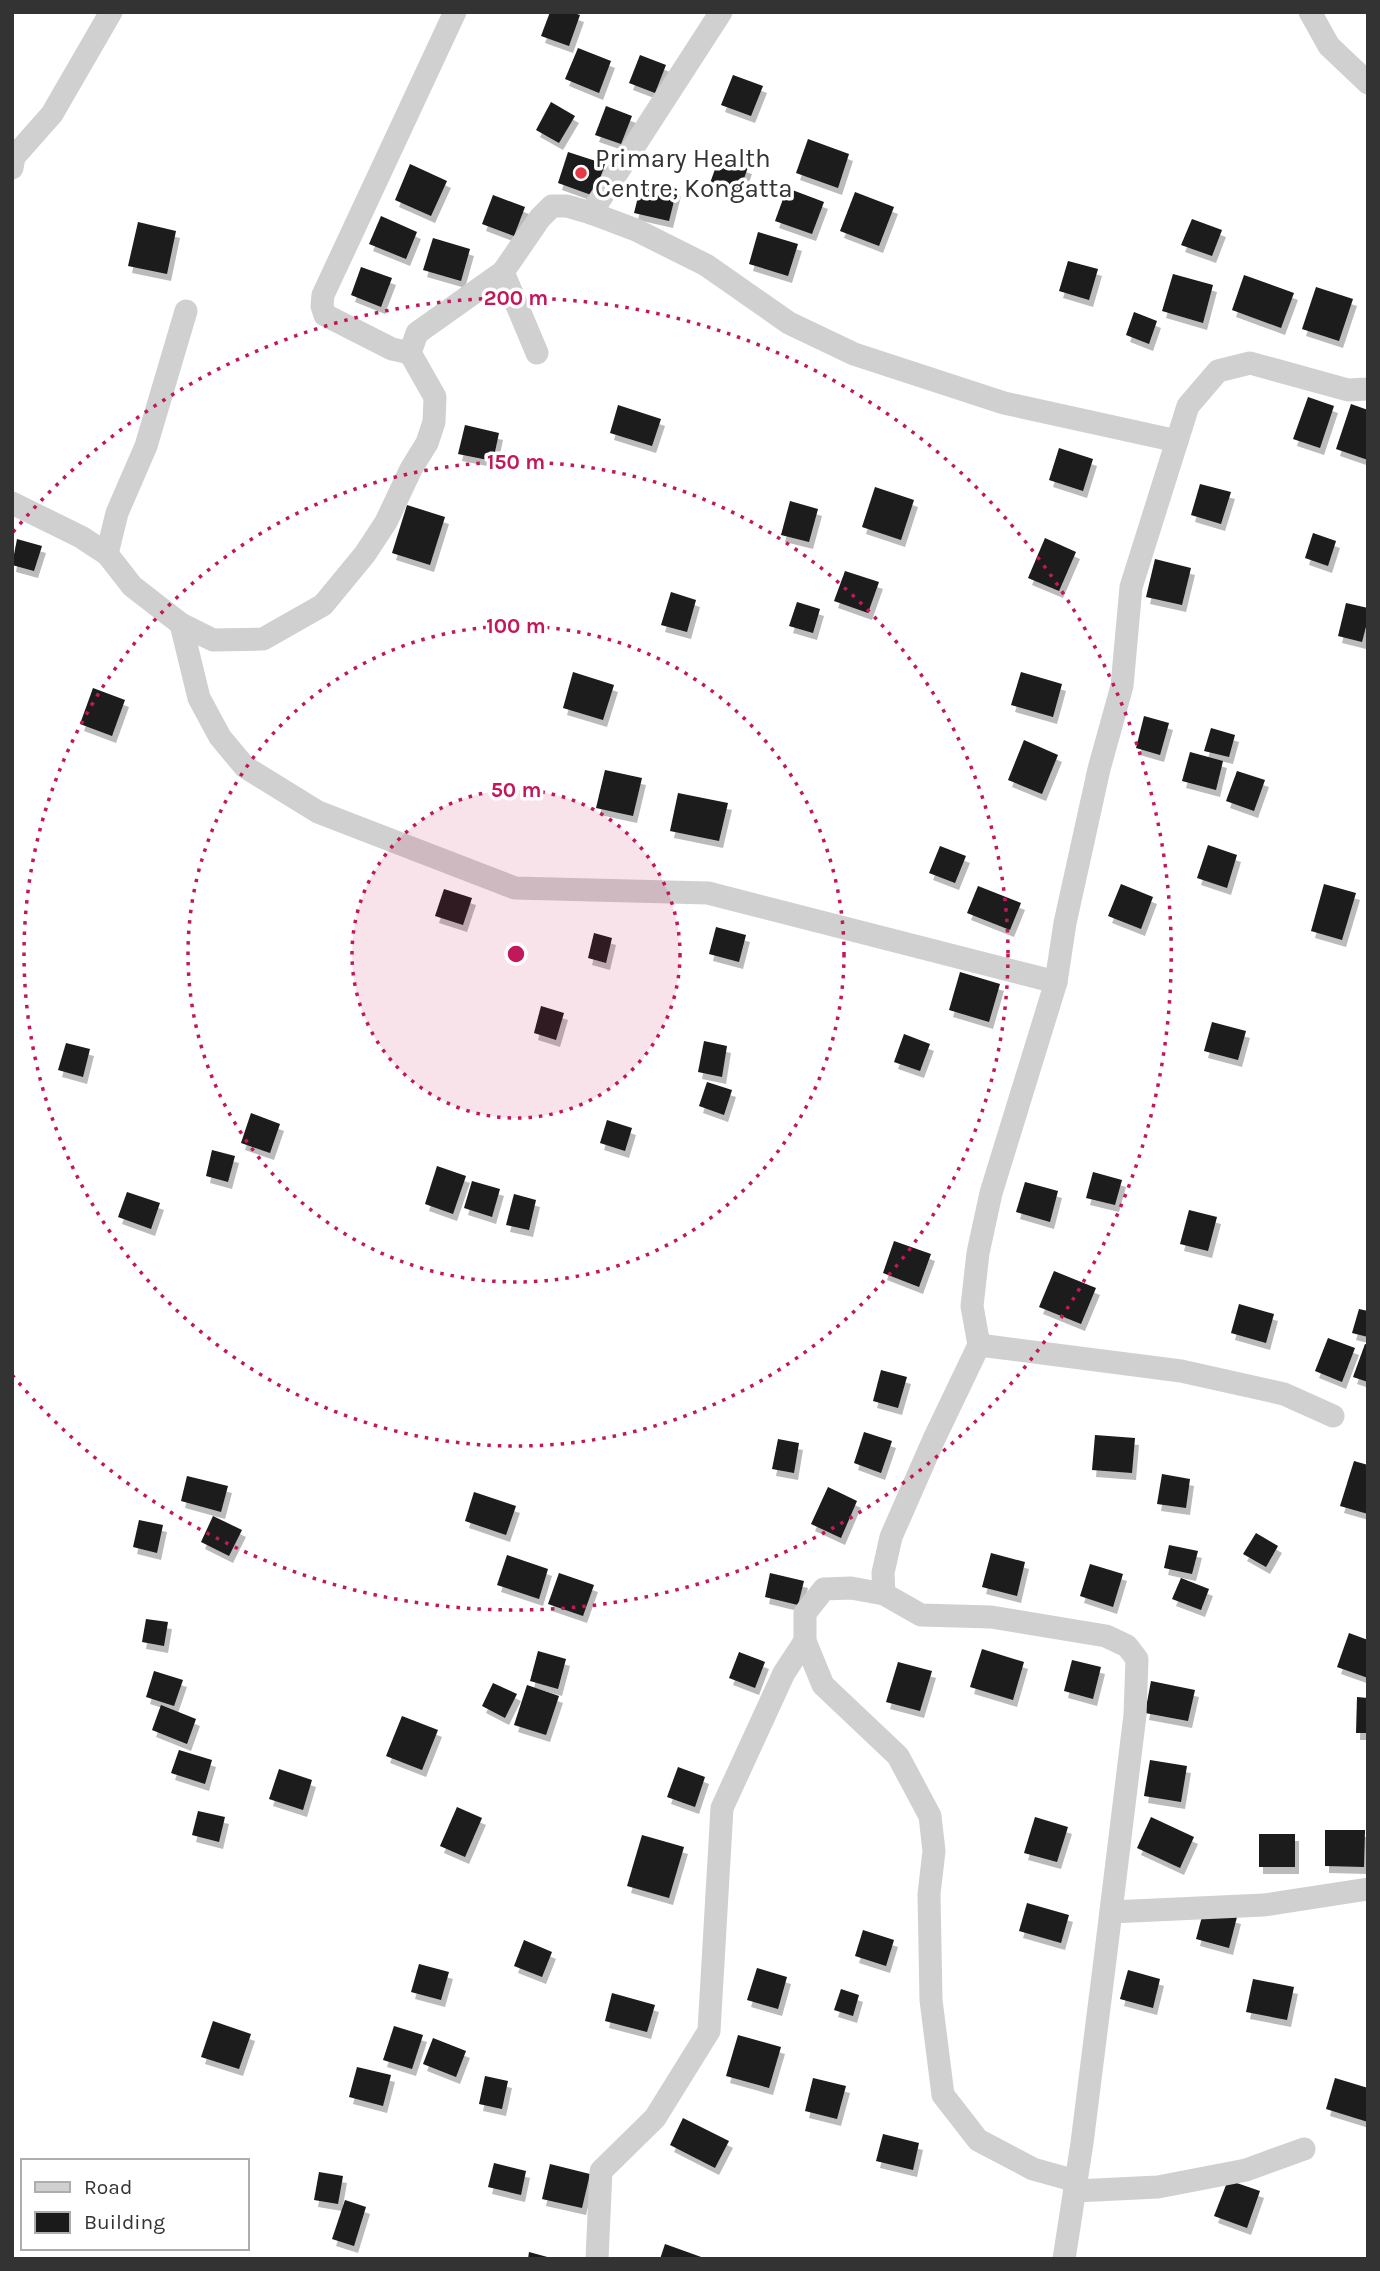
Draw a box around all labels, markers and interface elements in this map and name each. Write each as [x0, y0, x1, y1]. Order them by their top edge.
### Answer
place label: Primary Health Centre, Kongatta [595, 143, 793, 204]
marker: Primary Health Centre, Kongatta [573, 165, 589, 181]
text: 200 m [484, 286, 548, 310]
text: 150 m [487, 450, 545, 474]
text: 100 m [486, 614, 546, 638]
text: 50 m [491, 778, 541, 802]
centre of rings [504, 942, 528, 966]
legend [21, 2159, 248, 2250]
text: Road [84, 2175, 132, 2199]
text: Building [84, 2210, 165, 2234]

